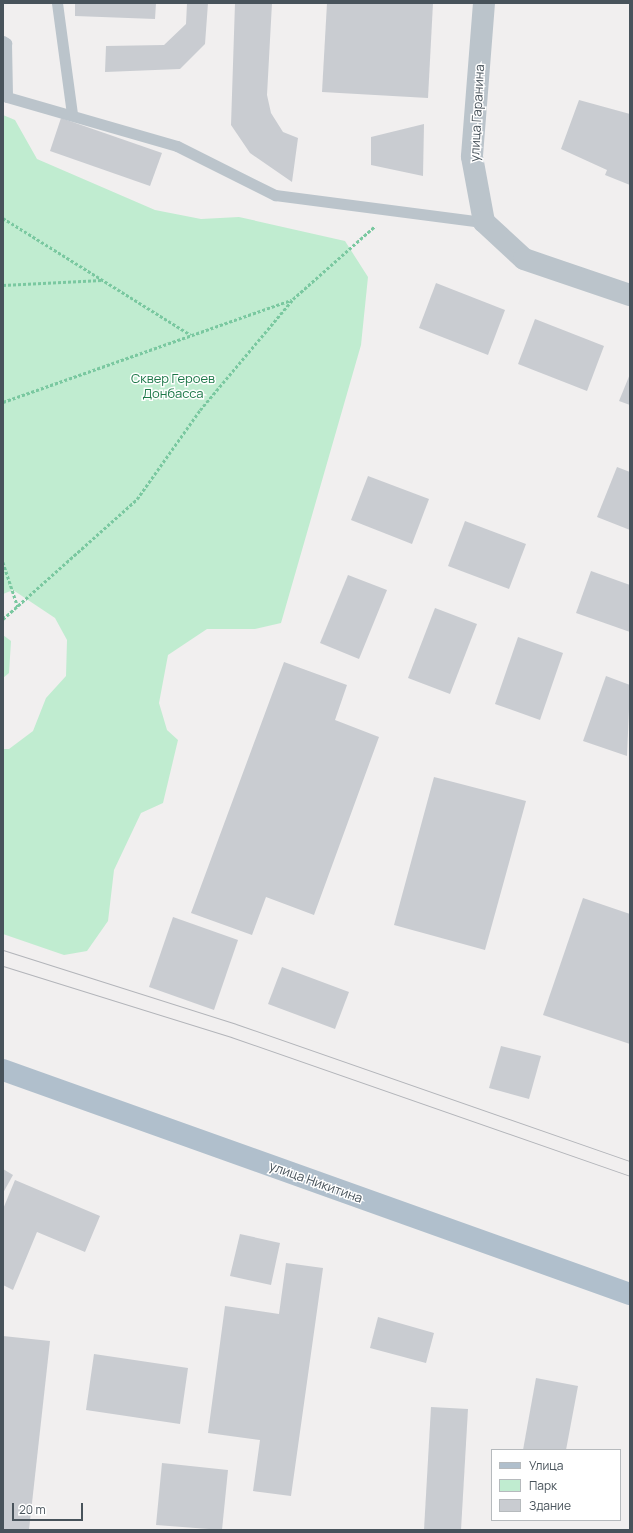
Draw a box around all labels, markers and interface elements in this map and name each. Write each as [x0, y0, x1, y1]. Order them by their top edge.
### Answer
street label: улица Гаранина [467, 64, 487, 162]
park label: Сквер Героев Донбасса [131, 371, 215, 402]
street label: улица Никитина [267, 1158, 365, 1206]
legend [491, 1449, 621, 1521]
text: Улица [529, 1457, 563, 1474]
text: Парк [529, 1477, 557, 1494]
scale bar [14, 1495, 85, 1521]
text: Здание [529, 1497, 571, 1514]
text: 20 m [19, 1501, 46, 1518]

